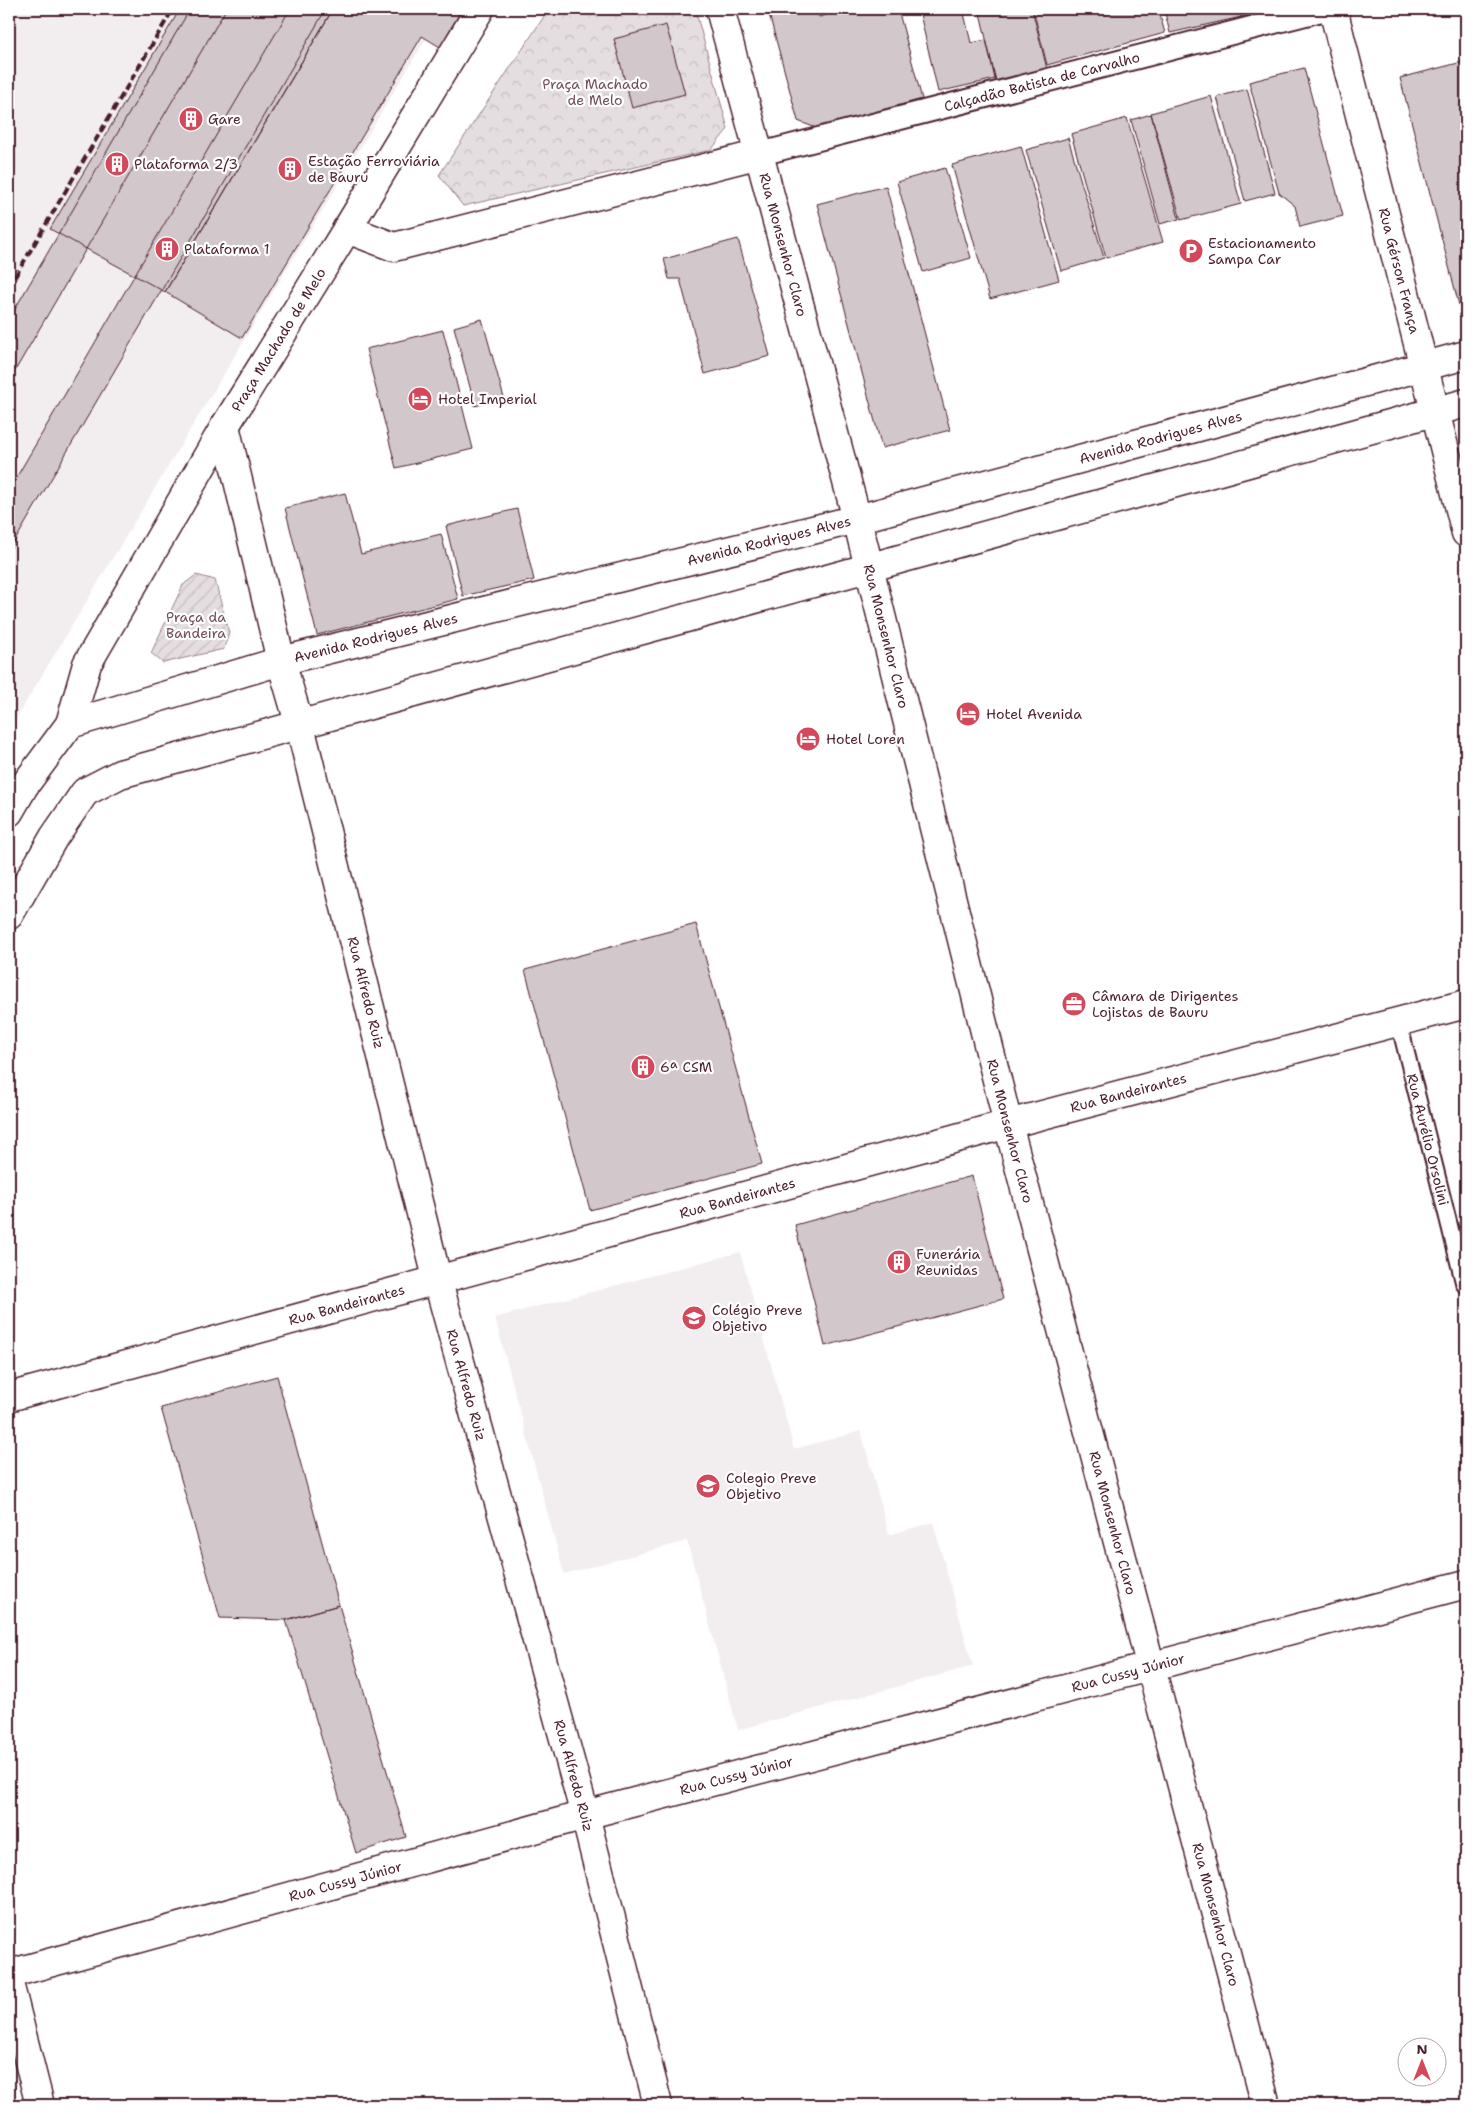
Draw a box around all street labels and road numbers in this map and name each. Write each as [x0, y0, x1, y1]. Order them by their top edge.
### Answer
street label: Calçadão Batista de Carvalho [942, 48, 1142, 115]
street label: Rua Monsenhor Claro [755, 171, 811, 318]
street label: Rua Gérson França [1375, 206, 1424, 336]
street label: Praça Machado de Melo [227, 265, 330, 415]
street label: Avenida Rodrigues Alves [1077, 407, 1244, 468]
street label: Avenida Rodrigues Alves [685, 512, 853, 570]
street label: Rua Monsenhor Claro [860, 562, 913, 710]
street label: Avenida Rodrigues Alves [292, 609, 460, 666]
street label: Rua Alfredo Ruiz [344, 935, 389, 1051]
street label: Rua Monsenhor Claro [983, 1057, 1037, 1205]
street label: Rua Bandeirantes [1068, 1069, 1189, 1116]
street label: Rua Aurélio Orsolini [1403, 1072, 1453, 1207]
street label: Rua Bandeirantes [677, 1174, 797, 1222]
street label: Rua Bandeirantes [287, 1280, 407, 1329]
street label: Rua Alfredo Ruiz [443, 1327, 490, 1443]
street label: Rua Monsenhor Claro [1085, 1449, 1140, 1597]
street label: Rua Cussy Júnior [1069, 1649, 1187, 1696]
street label: Rua Alfredo Ruiz [550, 1718, 598, 1833]
street label: Rua Cussy Júnior [678, 1752, 795, 1799]
street label: Rua Monsenhor Claro [1188, 1841, 1243, 1988]
street label: Rua Cussy Júnior [287, 1857, 404, 1905]

